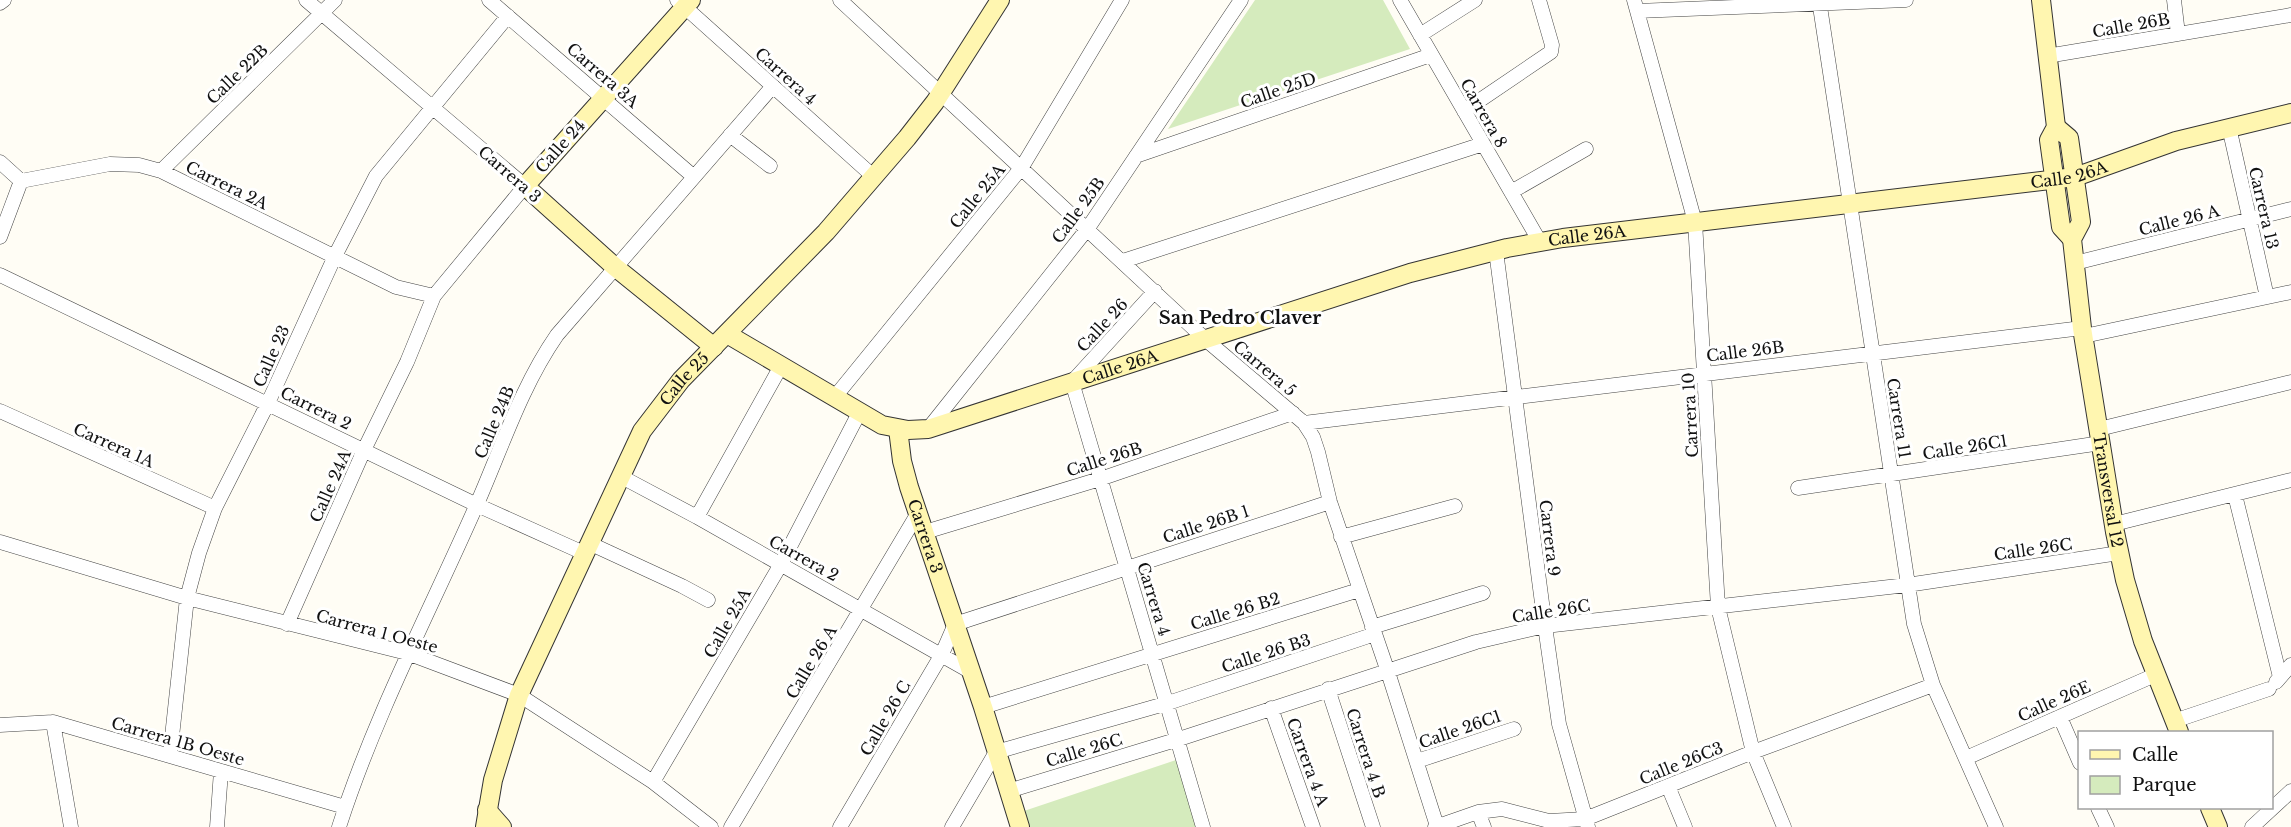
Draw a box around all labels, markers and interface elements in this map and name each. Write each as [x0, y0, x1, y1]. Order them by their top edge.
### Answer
street label: Calle 26B [2091, 8, 2171, 42]
street label: Carrera 3A [563, 38, 644, 112]
street label: Calle 22B [202, 40, 272, 108]
street label: Carrera 4 [751, 43, 821, 109]
street label: Calle 25D [1237, 68, 1319, 112]
street label: Carrera 8 [1456, 75, 1512, 151]
street label: Calle 24 [531, 115, 589, 177]
street label: Carrera 3 [474, 141, 546, 207]
street label: Carrera 2A [183, 156, 272, 214]
street label: Calle 26A [2029, 156, 2111, 192]
street label: Calle 25A [945, 159, 1009, 232]
street label: Carrera 13 [2245, 165, 2283, 251]
street label: Calle 25B [1047, 173, 1109, 247]
street label: Calle 26 A [2137, 200, 2222, 240]
street label: Calle 26A [1546, 221, 1628, 251]
street label: Calle 26 [1072, 294, 1132, 356]
district label: San Pedro Claver [1159, 307, 1321, 329]
street label: Calle 23 [249, 322, 293, 390]
street label: Carrera 5 [1229, 336, 1301, 400]
street label: Calle 26B [1705, 336, 1785, 366]
street label: Calle 26A [1080, 345, 1161, 388]
street label: Calle 25 [655, 348, 713, 409]
street label: Carrera 10 [1678, 372, 1702, 458]
street label: Carrera 11 [1883, 376, 1915, 460]
street label: Carrera 2 [277, 382, 355, 434]
street label: Calle 24B [470, 382, 518, 462]
street label: Carrera 1A [70, 418, 158, 472]
street label: Calle 26C1 [1921, 430, 2009, 464]
street label: Transversal 12 [2089, 432, 2128, 549]
street label: Calle 26B [1064, 437, 1144, 481]
street label: Calle 24A [305, 446, 355, 525]
street label: Carrera 3 [904, 497, 947, 576]
street label: Carrera 9 [1535, 498, 1565, 578]
street label: Calle 26B 1 [1160, 501, 1252, 547]
street label: Carrera 2 [766, 531, 842, 585]
street label: Calle 26C [1993, 534, 2073, 564]
street label: Carrera 4 [1133, 560, 1175, 638]
street label: Calle 25A [699, 584, 755, 661]
street label: Calle 26 B2 [1188, 588, 1282, 634]
street label: Calle 26C [1510, 595, 1592, 627]
street label: Carrera 1 Oeste [314, 605, 440, 657]
street label: Calle 26 A [781, 621, 841, 702]
street label: Calle 26 B3 [1219, 629, 1313, 677]
street label: Calle 26E [2014, 676, 2094, 726]
street label: Calle 26 C [855, 677, 915, 759]
street label: Carrera 4 B [1342, 706, 1390, 800]
street label: Calle 26C1 [1416, 706, 1504, 752]
street label: Carrera 1B Oeste [109, 712, 247, 770]
street label: Carrera 4 A [1283, 715, 1333, 810]
street label: Calle 26C [1043, 729, 1125, 771]
legend [2078, 731, 2273, 809]
street label: Calle 26C3 [1636, 737, 1726, 789]
text: Calle [2132, 744, 2178, 766]
text: Parque [2132, 774, 2197, 796]

